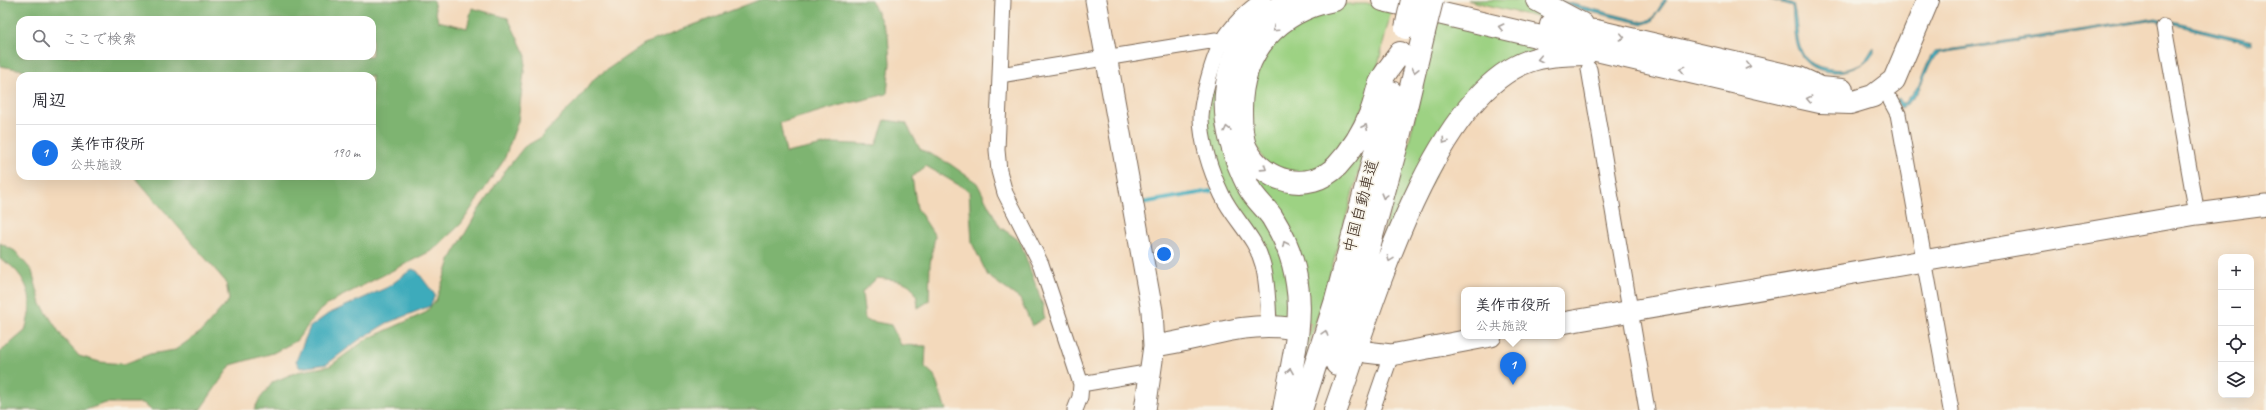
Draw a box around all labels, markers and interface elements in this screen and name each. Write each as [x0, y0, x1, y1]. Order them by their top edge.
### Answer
search box [16, 16, 376, 60]
one-way arrow [1272, 24, 1280, 31]
one-way arrow [1498, 24, 1504, 32]
icon: search [30, 27, 52, 49]
text: ここで検索 [62, 30, 137, 49]
one-way arrow [1618, 32, 1625, 40]
one-way arrow [1537, 54, 1544, 62]
one-way arrow [1744, 61, 1751, 70]
one-way arrow [1679, 66, 1685, 74]
one-way arrow [1412, 67, 1420, 74]
text: 周辺 [32, 90, 66, 111]
one-way arrow [1805, 96, 1812, 104]
one-way arrow [1360, 123, 1368, 130]
one-way arrow [1224, 126, 1232, 132]
text: 美作市役所 [70, 135, 145, 154]
one-way arrow [1442, 137, 1450, 144]
text: 1 [42, 145, 48, 161]
text: 190 m [332, 145, 360, 161]
text: 公共施設 [70, 157, 122, 173]
street label: 中国自動車道 [1339, 157, 1383, 255]
one-way arrow [1260, 164, 1267, 171]
one-way arrow [1380, 193, 1388, 200]
one-way arrow [1282, 241, 1290, 248]
your location [1154, 244, 1174, 264]
map controls [2218, 254, 2254, 398]
button: + [2218, 254, 2254, 290]
one-way arrow [1386, 255, 1394, 262]
popup [1461, 287, 1565, 339]
button: − [2218, 290, 2254, 326]
text: 美作市役所 [1475, 296, 1551, 315]
text: 公共施設 [1475, 318, 1528, 334]
button: locate [2218, 326, 2254, 362]
one-way arrow [1320, 329, 1329, 336]
pin: 1 [1500, 352, 1526, 385]
button: layers [2218, 362, 2254, 398]
one-way arrow [1285, 368, 1294, 375]

